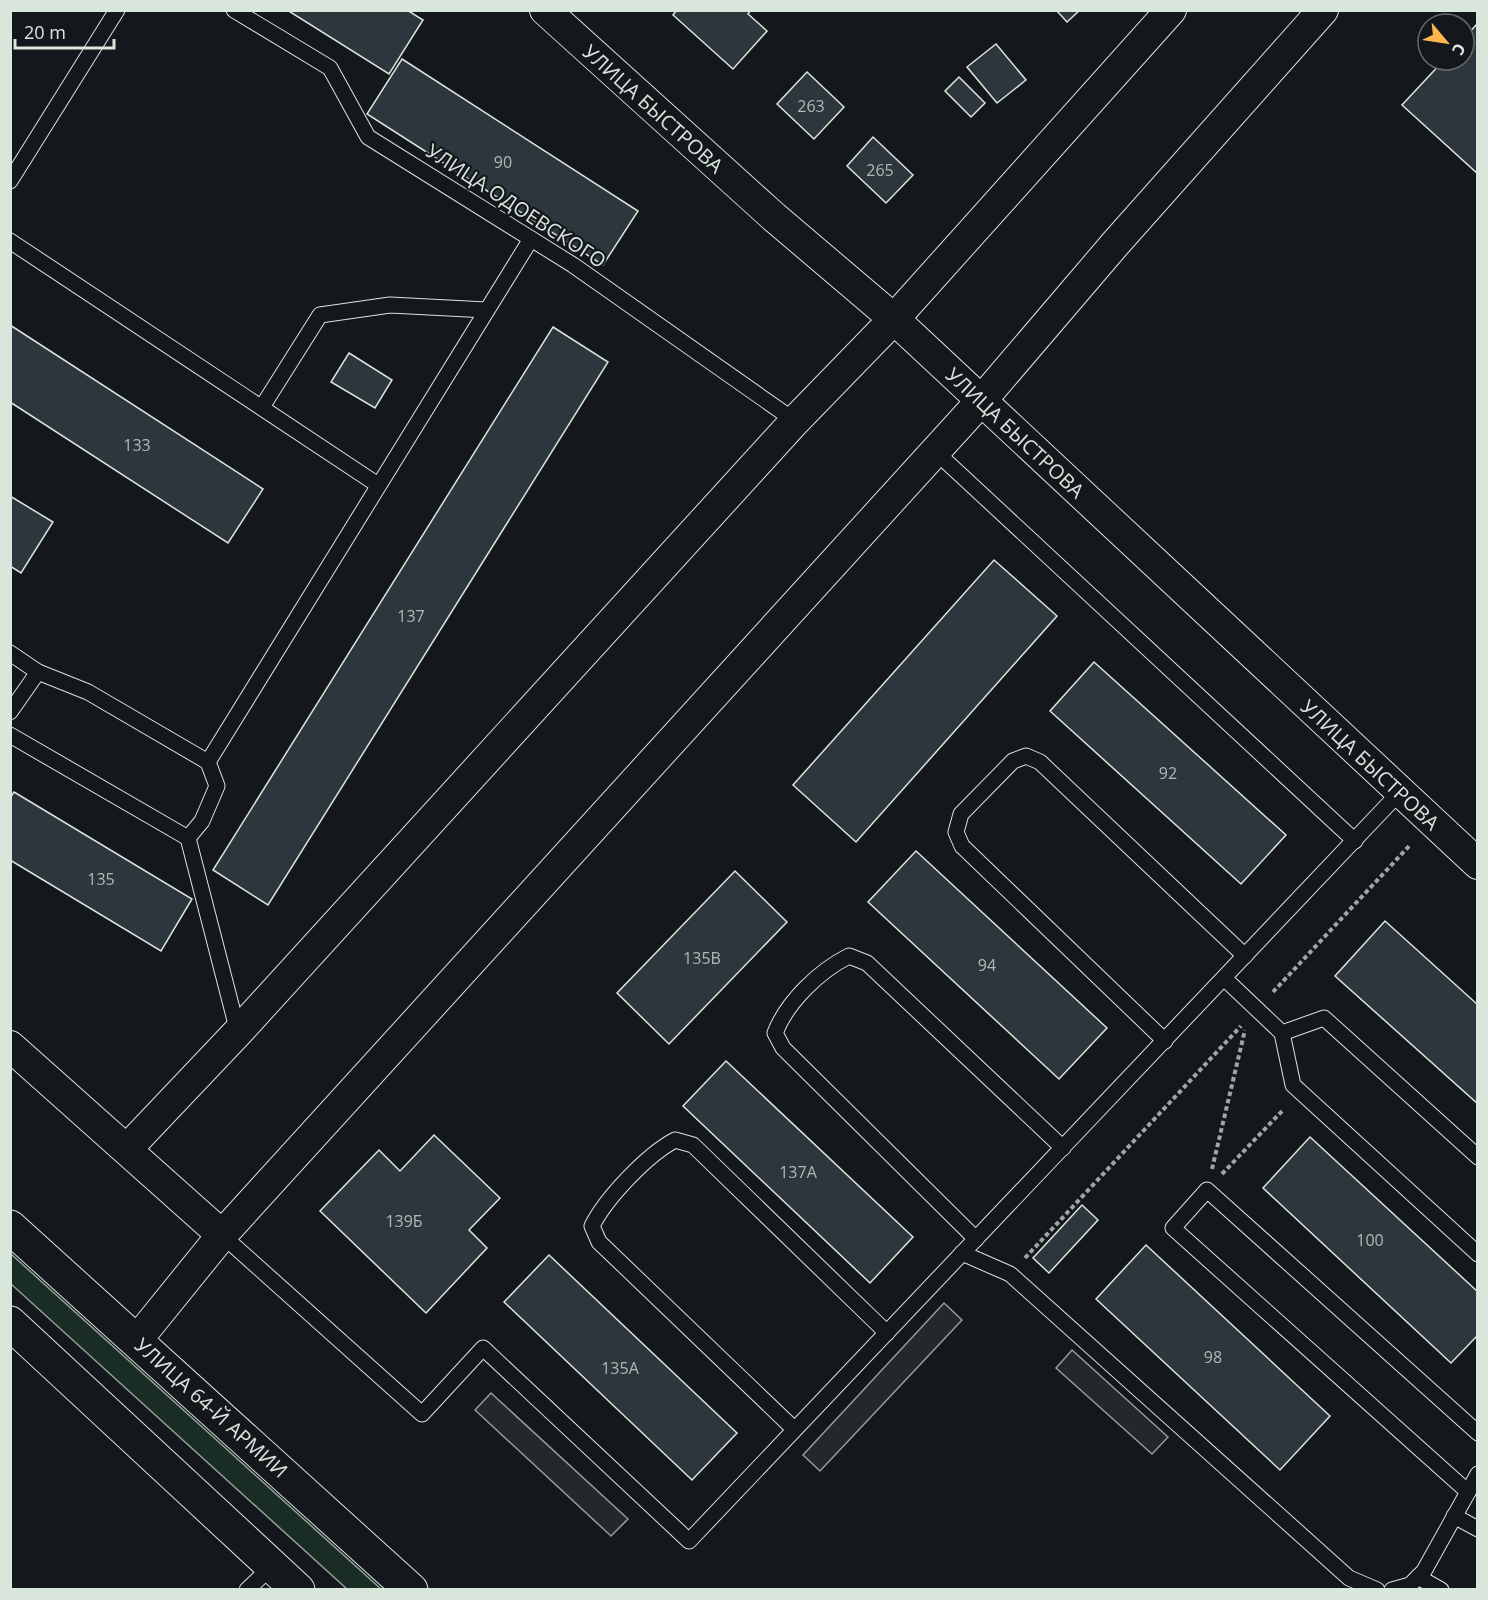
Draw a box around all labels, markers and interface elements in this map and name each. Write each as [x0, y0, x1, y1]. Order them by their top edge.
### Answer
scale bar [15, 12, 114, 50]
north arrow [1416, 12, 1476, 72]
text: 20 m [24, 20, 66, 44]
street label: УЛИЦА БЫСТРОВА [577, 38, 730, 179]
text: С [1447, 39, 1471, 59]
house number: 263 [797, 95, 825, 117]
street label: УЛИЦА ОДОЕВСКОГО [421, 137, 611, 274]
house number: 90 [494, 151, 512, 173]
house number: 265 [866, 159, 894, 181]
street label: УЛИЦА БЫСТРОВА [940, 361, 1091, 504]
house number: 133 [123, 434, 151, 456]
house number: 137 [397, 605, 425, 627]
street label: УЛИЦА БЫСТРОВА [1295, 693, 1446, 836]
house number: 92 [1159, 762, 1177, 784]
house number: 135 [87, 868, 115, 890]
house number: 135В [683, 947, 721, 969]
house number: 94 [978, 954, 996, 976]
house number: 137А [779, 1161, 818, 1183]
house number: 139Б [385, 1210, 423, 1232]
house number: 100 [1356, 1229, 1384, 1251]
street label: УЛИЦА 64-Й АРМИИ [129, 1332, 294, 1484]
house number: 98 [1204, 1346, 1222, 1368]
house number: 135А [601, 1357, 640, 1379]

